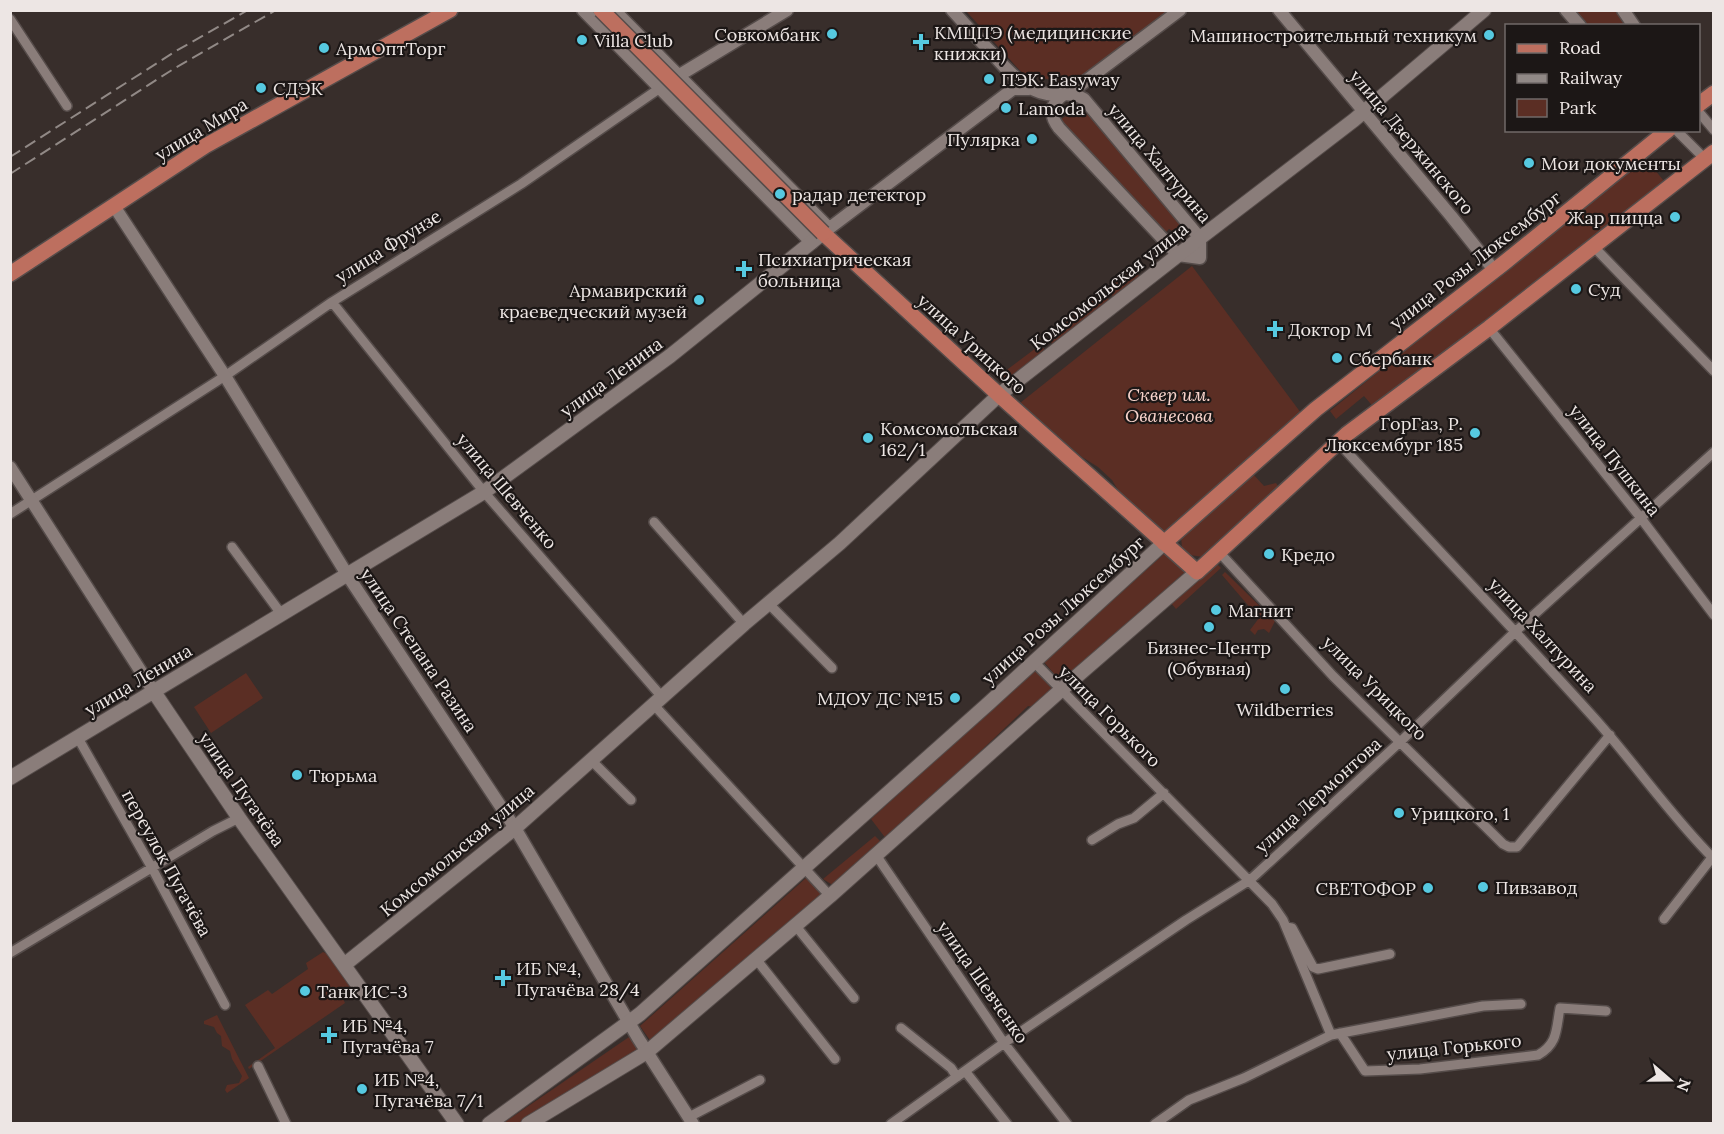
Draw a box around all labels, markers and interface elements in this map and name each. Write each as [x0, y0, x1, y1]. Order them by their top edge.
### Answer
place label: КМЦПЭ (медицинские книжки) [934, 21, 1132, 65]
place label: Совкомбанк [714, 23, 820, 46]
place label: Машиностроительный техникум [1190, 24, 1477, 47]
legend [1505, 24, 1700, 132]
marker: Совкомбанк [825, 27, 839, 41]
marker: Машиностроительный техникум [1482, 28, 1496, 42]
place label: Villa Club [593, 29, 673, 52]
marker: Villa Club [575, 33, 589, 47]
marker: КМЦПЭ (медицинские книжки) [912, 33, 930, 51]
text: Road [1559, 36, 1601, 59]
place label: АрмОптТорг [335, 37, 445, 60]
marker: АрмОптТорг [317, 41, 331, 55]
street label: улица Дзержинского [1345, 65, 1479, 219]
text: Railway [1559, 66, 1623, 89]
place label: ПЭК: Easyway [1001, 68, 1120, 91]
marker: ПЭК: Easyway [982, 72, 996, 86]
place label: СДЭК [273, 77, 323, 100]
marker: СДЭК [254, 81, 268, 95]
street label: улица Мира [150, 92, 252, 166]
text: Park [1559, 96, 1597, 119]
place label: Lamoda [1018, 97, 1085, 120]
street label: улица Халтурина [1103, 99, 1217, 227]
marker: Lamoda [999, 101, 1013, 115]
place label: Пулярка [947, 128, 1020, 151]
marker: Пулярка [1025, 132, 1039, 146]
place label: Мои документы [1541, 152, 1681, 175]
marker: Мои документы [1522, 156, 1536, 170]
place label: радар детектор [792, 183, 926, 206]
street label: улица Розы Люксембург [1385, 186, 1565, 334]
marker: радар детектор [773, 187, 787, 201]
street label: улица Фрунзе [331, 204, 445, 288]
place label: Жар пицца [1567, 206, 1663, 229]
marker: Жар пицца [1668, 210, 1682, 224]
street label: Комсомольская улица [1025, 217, 1193, 355]
place label: Психиатрическая больница [758, 248, 911, 292]
marker: Психиатрическая больница [735, 260, 753, 278]
place label: Суд [1588, 278, 1621, 301]
place label: Армавирский краеведческий музей [499, 279, 687, 323]
marker: Суд [1569, 282, 1583, 296]
street label: улица Урицкого [913, 289, 1031, 399]
marker: Армавирский краеведческий музей [692, 293, 706, 307]
place label: Доктор М [1288, 318, 1372, 341]
marker: Доктор М [1266, 320, 1284, 338]
street label: улица Ленина [555, 332, 667, 422]
place label: Сбербанк [1349, 347, 1432, 370]
marker: Сбербанк [1330, 351, 1344, 365]
park label: Сквер им. Ованесова [1125, 383, 1213, 427]
street label: улица Пушкина [1564, 399, 1666, 521]
place label: ГорГаз, Р. Люксембург 185 [1325, 412, 1463, 456]
place label: Комсомольская 162/1 [880, 417, 1018, 461]
marker: ГорГаз, Р. Люксембург 185 [1468, 426, 1482, 440]
street label: улица Шевченко [452, 428, 562, 554]
marker: Комсомольская 162/1 [861, 431, 875, 445]
street label: улица Розы Люксембург [977, 531, 1149, 689]
place label: Кредо [1281, 543, 1335, 566]
marker: Кредо [1262, 547, 1276, 561]
street label: улица Степана Разина [355, 563, 483, 737]
street label: улица Халтурина [1484, 573, 1602, 697]
place label: Магнит [1228, 599, 1293, 622]
marker: Магнит [1209, 603, 1223, 617]
marker: Бизнес-Центр (Обувная) [1202, 620, 1216, 634]
street label: улица Урицкого [1318, 631, 1432, 745]
place label: Бизнес-Центр (Обувная) [1147, 636, 1271, 680]
street label: улица Ленина [80, 639, 196, 721]
street label: улица Горького [1054, 660, 1166, 772]
marker: Wildberries [1278, 682, 1292, 696]
place label: МДОУ ДС №15 [817, 687, 943, 710]
marker: МДОУ ДС №15 [948, 691, 962, 705]
place label: Wildberries [1236, 698, 1334, 721]
street label: улица Пугачёва [194, 727, 290, 851]
street label: улица Лермонтова [1250, 732, 1386, 858]
place label: Тюрьма [309, 764, 377, 787]
marker: Тюрьма [290, 768, 304, 782]
street label: Комсомольская улица [375, 779, 539, 921]
street label: переулок Пугачёва [117, 785, 217, 941]
place label: Урицкого, 1 [1410, 802, 1509, 825]
marker: Урицкого, 1 [1392, 806, 1406, 820]
place label: Пивзавод [1495, 876, 1578, 899]
place label: СВЕТОФОР [1315, 877, 1416, 900]
marker: Пивзавод [1476, 880, 1490, 894]
marker: СВЕТОФОР [1421, 881, 1435, 895]
street label: улица Шевченко [932, 916, 1034, 1048]
place label: ИБ №4, Пугачёва 28/4 [516, 957, 640, 1001]
marker: ИБ №4, Пугачёва 28/4 [494, 969, 512, 987]
place label: Танк ИС-3 [317, 980, 408, 1003]
marker: Танк ИС-3 [298, 984, 312, 998]
place label: ИБ №4, Пугачёва 7 [342, 1014, 434, 1058]
marker: ИБ №4, Пугачёва 7 [320, 1026, 338, 1044]
street label: улица Горького [1386, 1028, 1522, 1066]
north arrow [1640, 1050, 1700, 1110]
place label: ИБ №4, Пугачёва 7/1 [374, 1068, 483, 1112]
text: N [1673, 1076, 1696, 1094]
marker: ИБ №4, Пугачёва 7/1 [355, 1082, 369, 1096]

